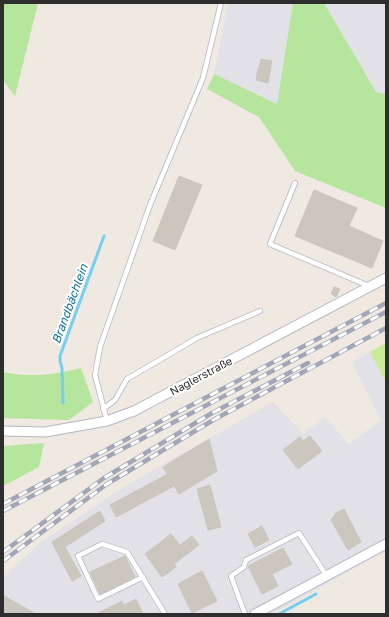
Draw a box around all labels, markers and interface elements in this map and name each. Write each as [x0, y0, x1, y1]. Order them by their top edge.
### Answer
water label: Brandbächlein [48, 261, 91, 346]
street label: Naglerstraße [167, 354, 234, 397]

